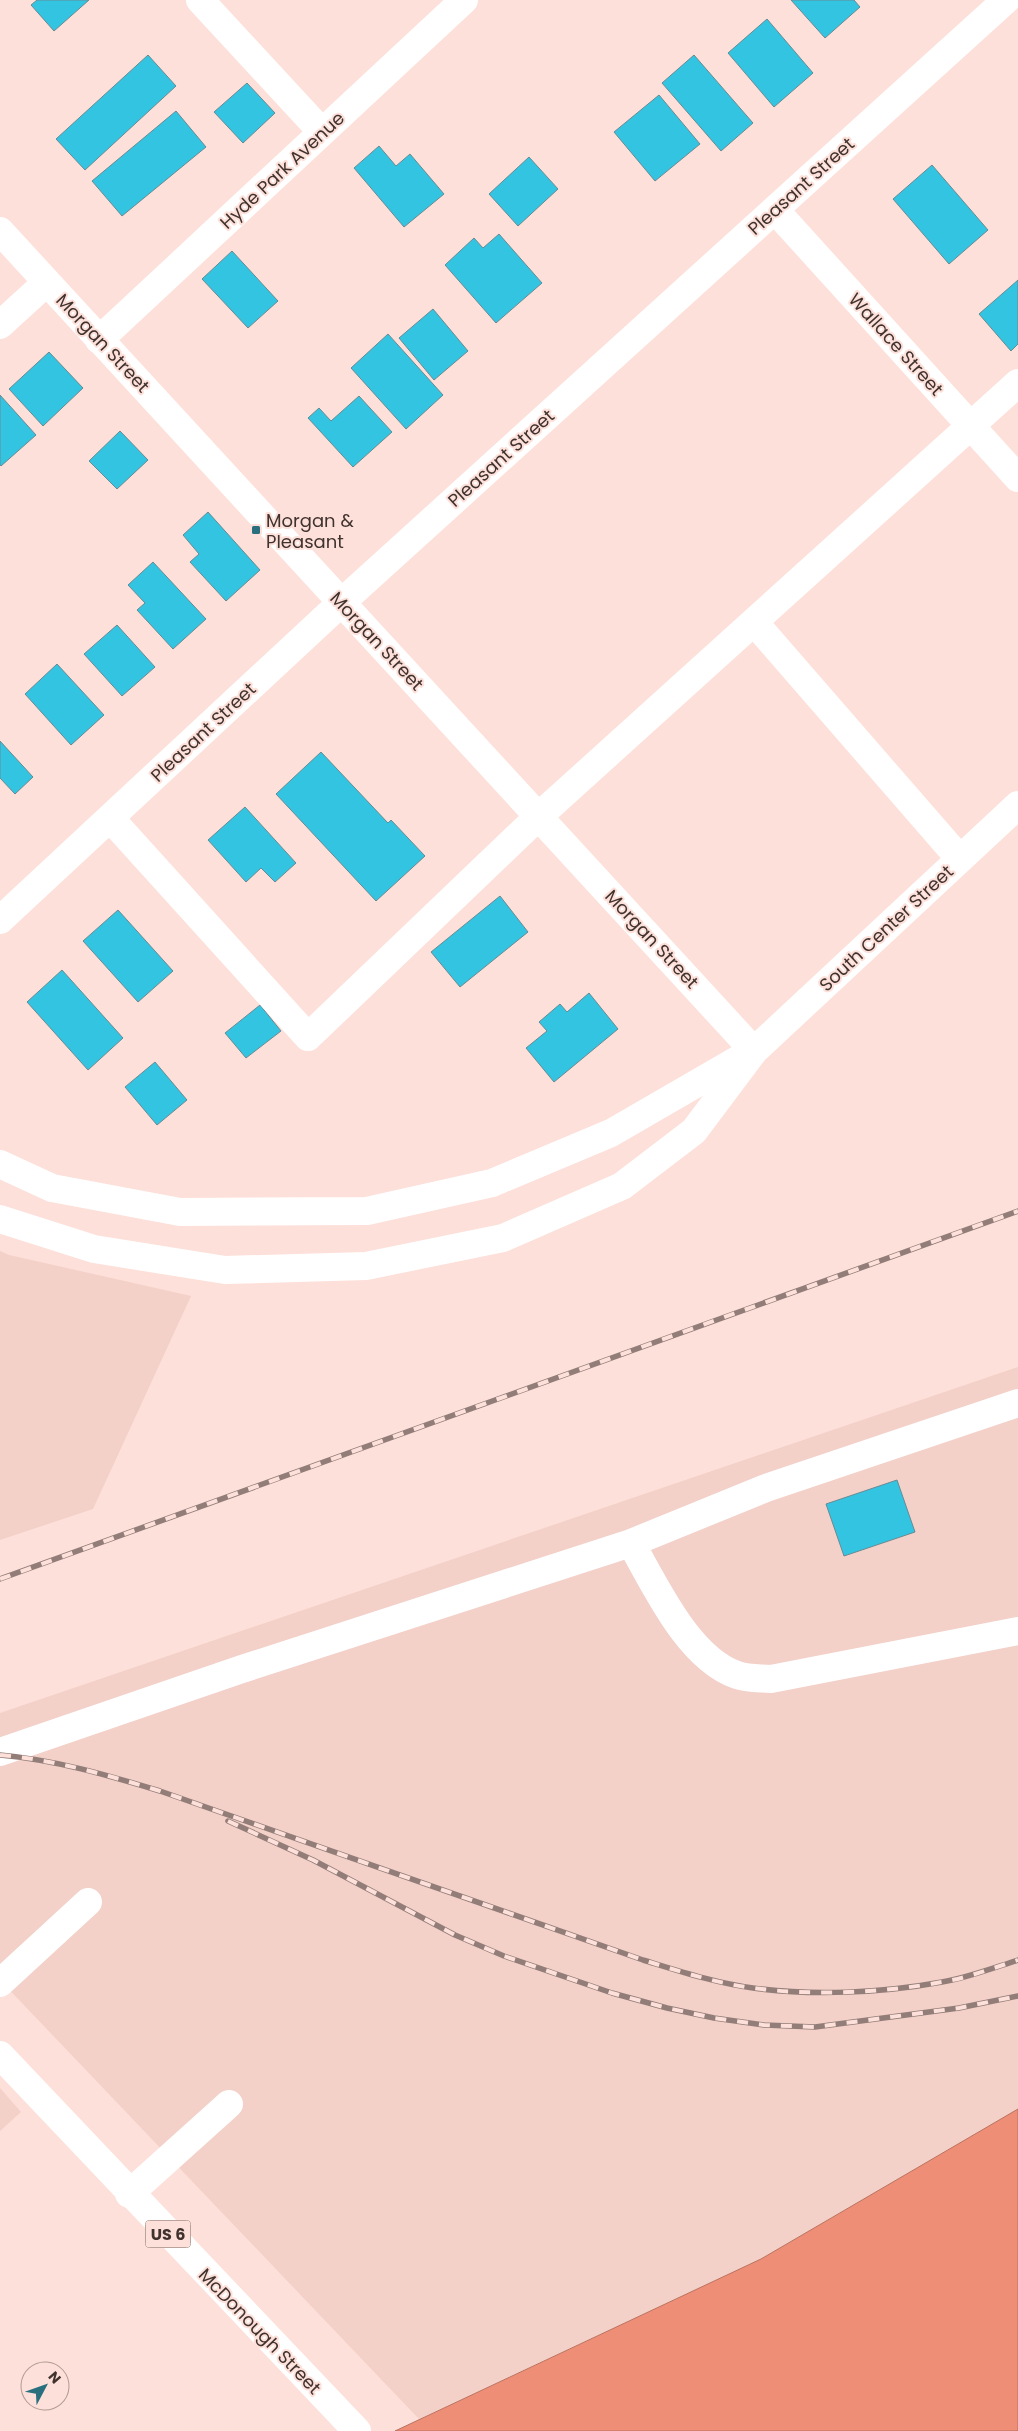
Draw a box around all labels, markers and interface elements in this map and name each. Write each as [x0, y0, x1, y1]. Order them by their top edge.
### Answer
street label: Hyde Park Avenue [214, 106, 350, 234]
street label: Pleasant Street [742, 131, 860, 241]
street label: Wallace Street [843, 287, 949, 401]
street label: Morgan Street [51, 288, 155, 398]
street label: Pleasant Street [442, 403, 560, 513]
place label: Morgan & Pleasant [266, 508, 354, 554]
marker: Morgan & Pleasant [250, 524, 262, 536]
street label: Morgan Street [325, 586, 429, 696]
street label: Pleasant Street [145, 677, 261, 787]
street label: South Center Street [813, 859, 959, 997]
street label: Morgan Street [600, 884, 704, 994]
road number: US 6 [146, 2220, 190, 2248]
street label: McDonough Street [193, 2262, 327, 2400]
north arrow [20, 2361, 70, 2411]
text: N [44, 2367, 66, 2388]

